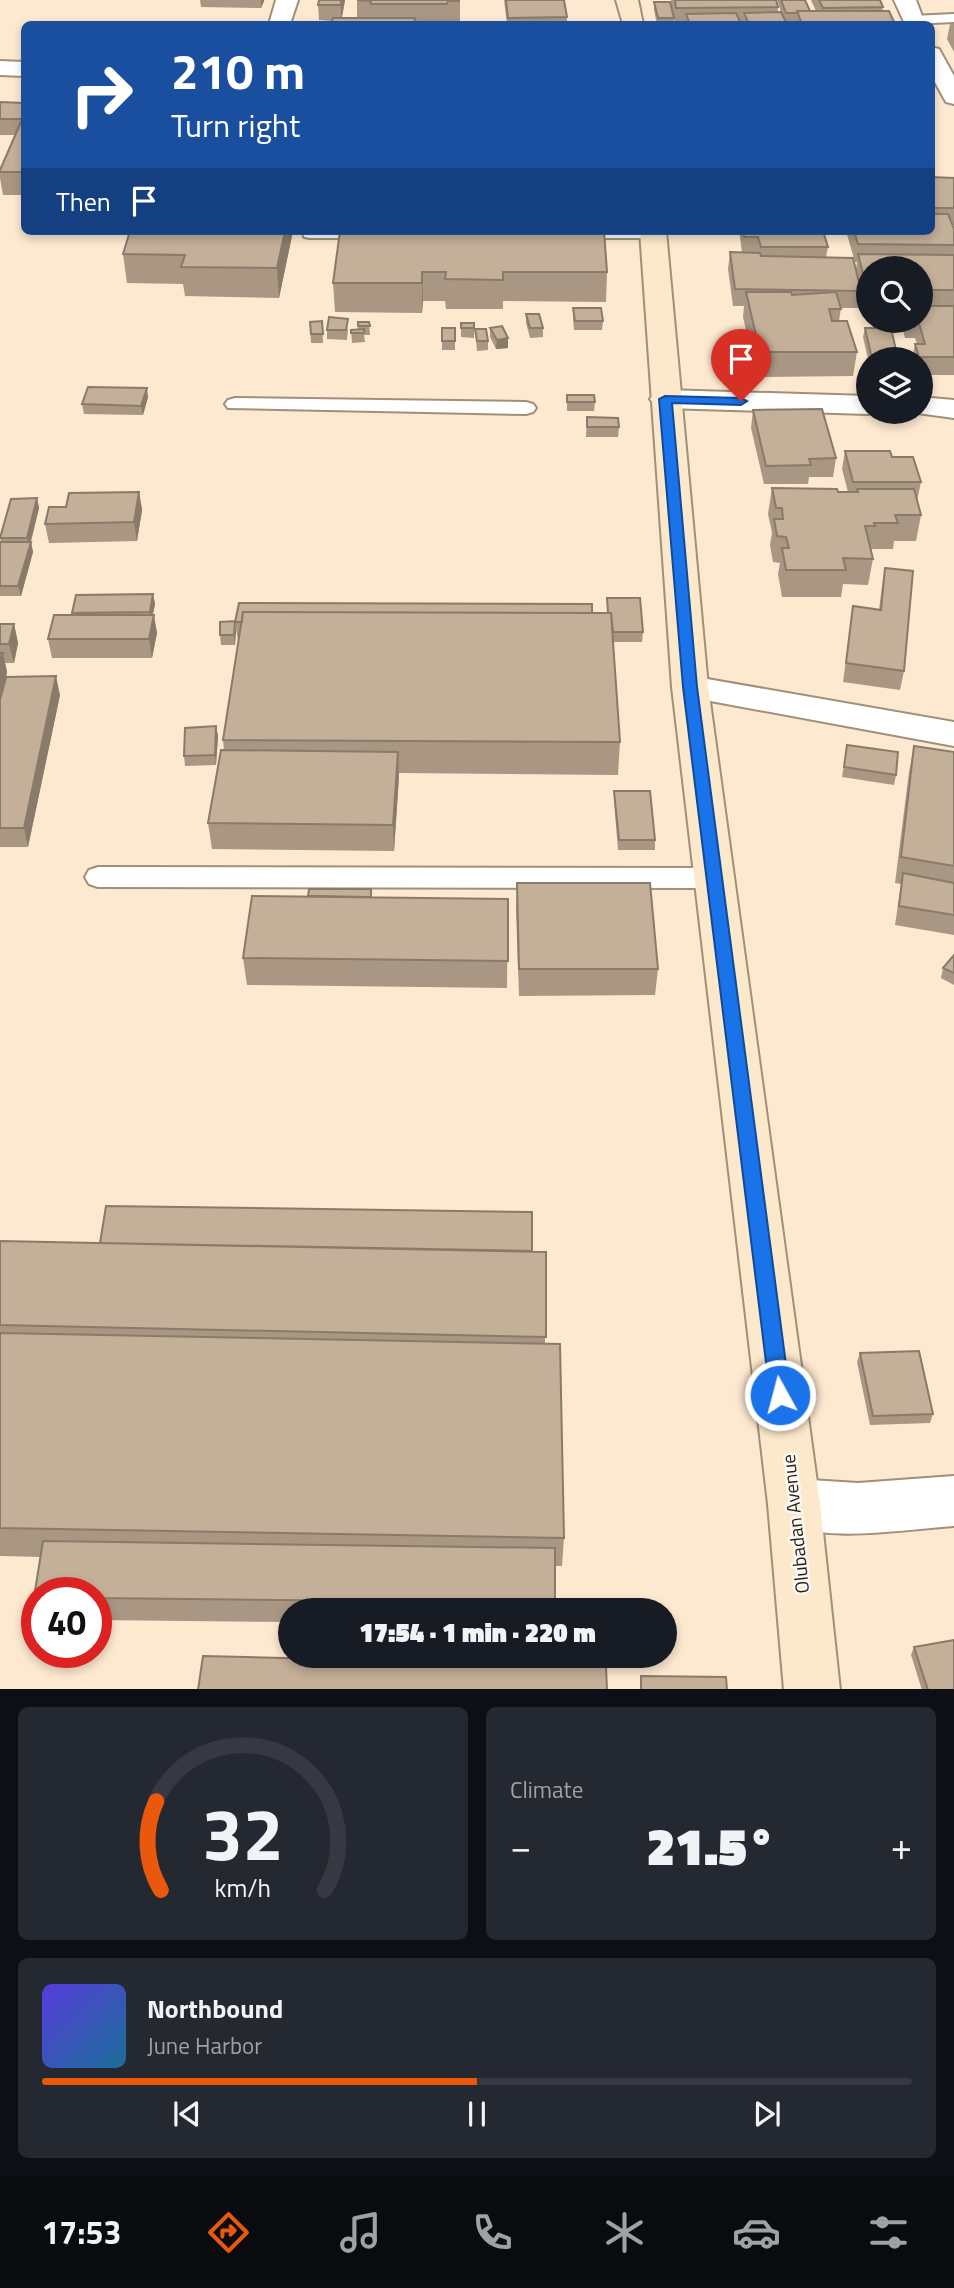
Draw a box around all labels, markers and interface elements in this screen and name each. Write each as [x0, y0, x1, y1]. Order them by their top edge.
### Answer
text: 210 m [171, 33, 305, 108]
icon: right [56, 49, 147, 140]
text: Turn right [171, 101, 300, 149]
text: Then [56, 182, 111, 221]
icon: arrive [125, 182, 163, 220]
map controls [856, 256, 933, 424]
button: search [856, 256, 933, 333]
pin [711, 329, 771, 401]
icon: arrive [722, 340, 760, 378]
button: layers [856, 347, 933, 424]
position arrow [743, 1358, 817, 1432]
street label: Olubadan Avenue [773, 1453, 816, 1595]
speed limit sign: 40 [21, 1577, 112, 1668]
text: 17:54 · 1 min · 220 m [359, 1613, 596, 1652]
text: Climate [510, 1772, 583, 1807]
text: 32 [202, 1778, 284, 1888]
text: 21.5° [646, 1806, 776, 1885]
text: − [510, 1817, 531, 1875]
text: + [891, 1817, 912, 1875]
text: km/h [215, 1868, 271, 1906]
text: Northbound [147, 1989, 283, 2028]
text: June Harbor [147, 2028, 262, 2063]
icon: previous [168, 2095, 206, 2133]
icon: pause [458, 2095, 496, 2133]
icon: next [748, 2095, 786, 2133]
text: 17:53 [41, 2208, 121, 2256]
icon: directions [204, 2208, 253, 2257]
icon: music [336, 2208, 385, 2257]
icon: phone [468, 2208, 517, 2257]
icon: climate [600, 2208, 649, 2257]
icon: car [732, 2208, 781, 2257]
icon: filters [864, 2208, 913, 2257]

